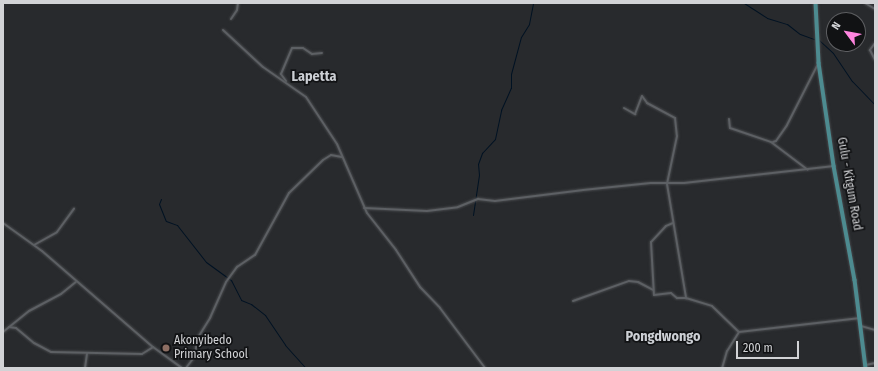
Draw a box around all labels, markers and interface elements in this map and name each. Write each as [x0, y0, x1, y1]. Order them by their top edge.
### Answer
north arrow [826, 12, 866, 52]
text: N [829, 20, 844, 32]
district label: Lapetta [292, 69, 336, 85]
street label: Gulu - Kitgum Road [834, 136, 864, 232]
district label: Pongdwongo [626, 329, 700, 345]
scale bar [738, 333, 801, 359]
place label: Akonyibedo Primary School [174, 334, 248, 362]
text: 200 m [743, 341, 773, 355]
marker: Akonyibedo Primary School [161, 343, 171, 353]

